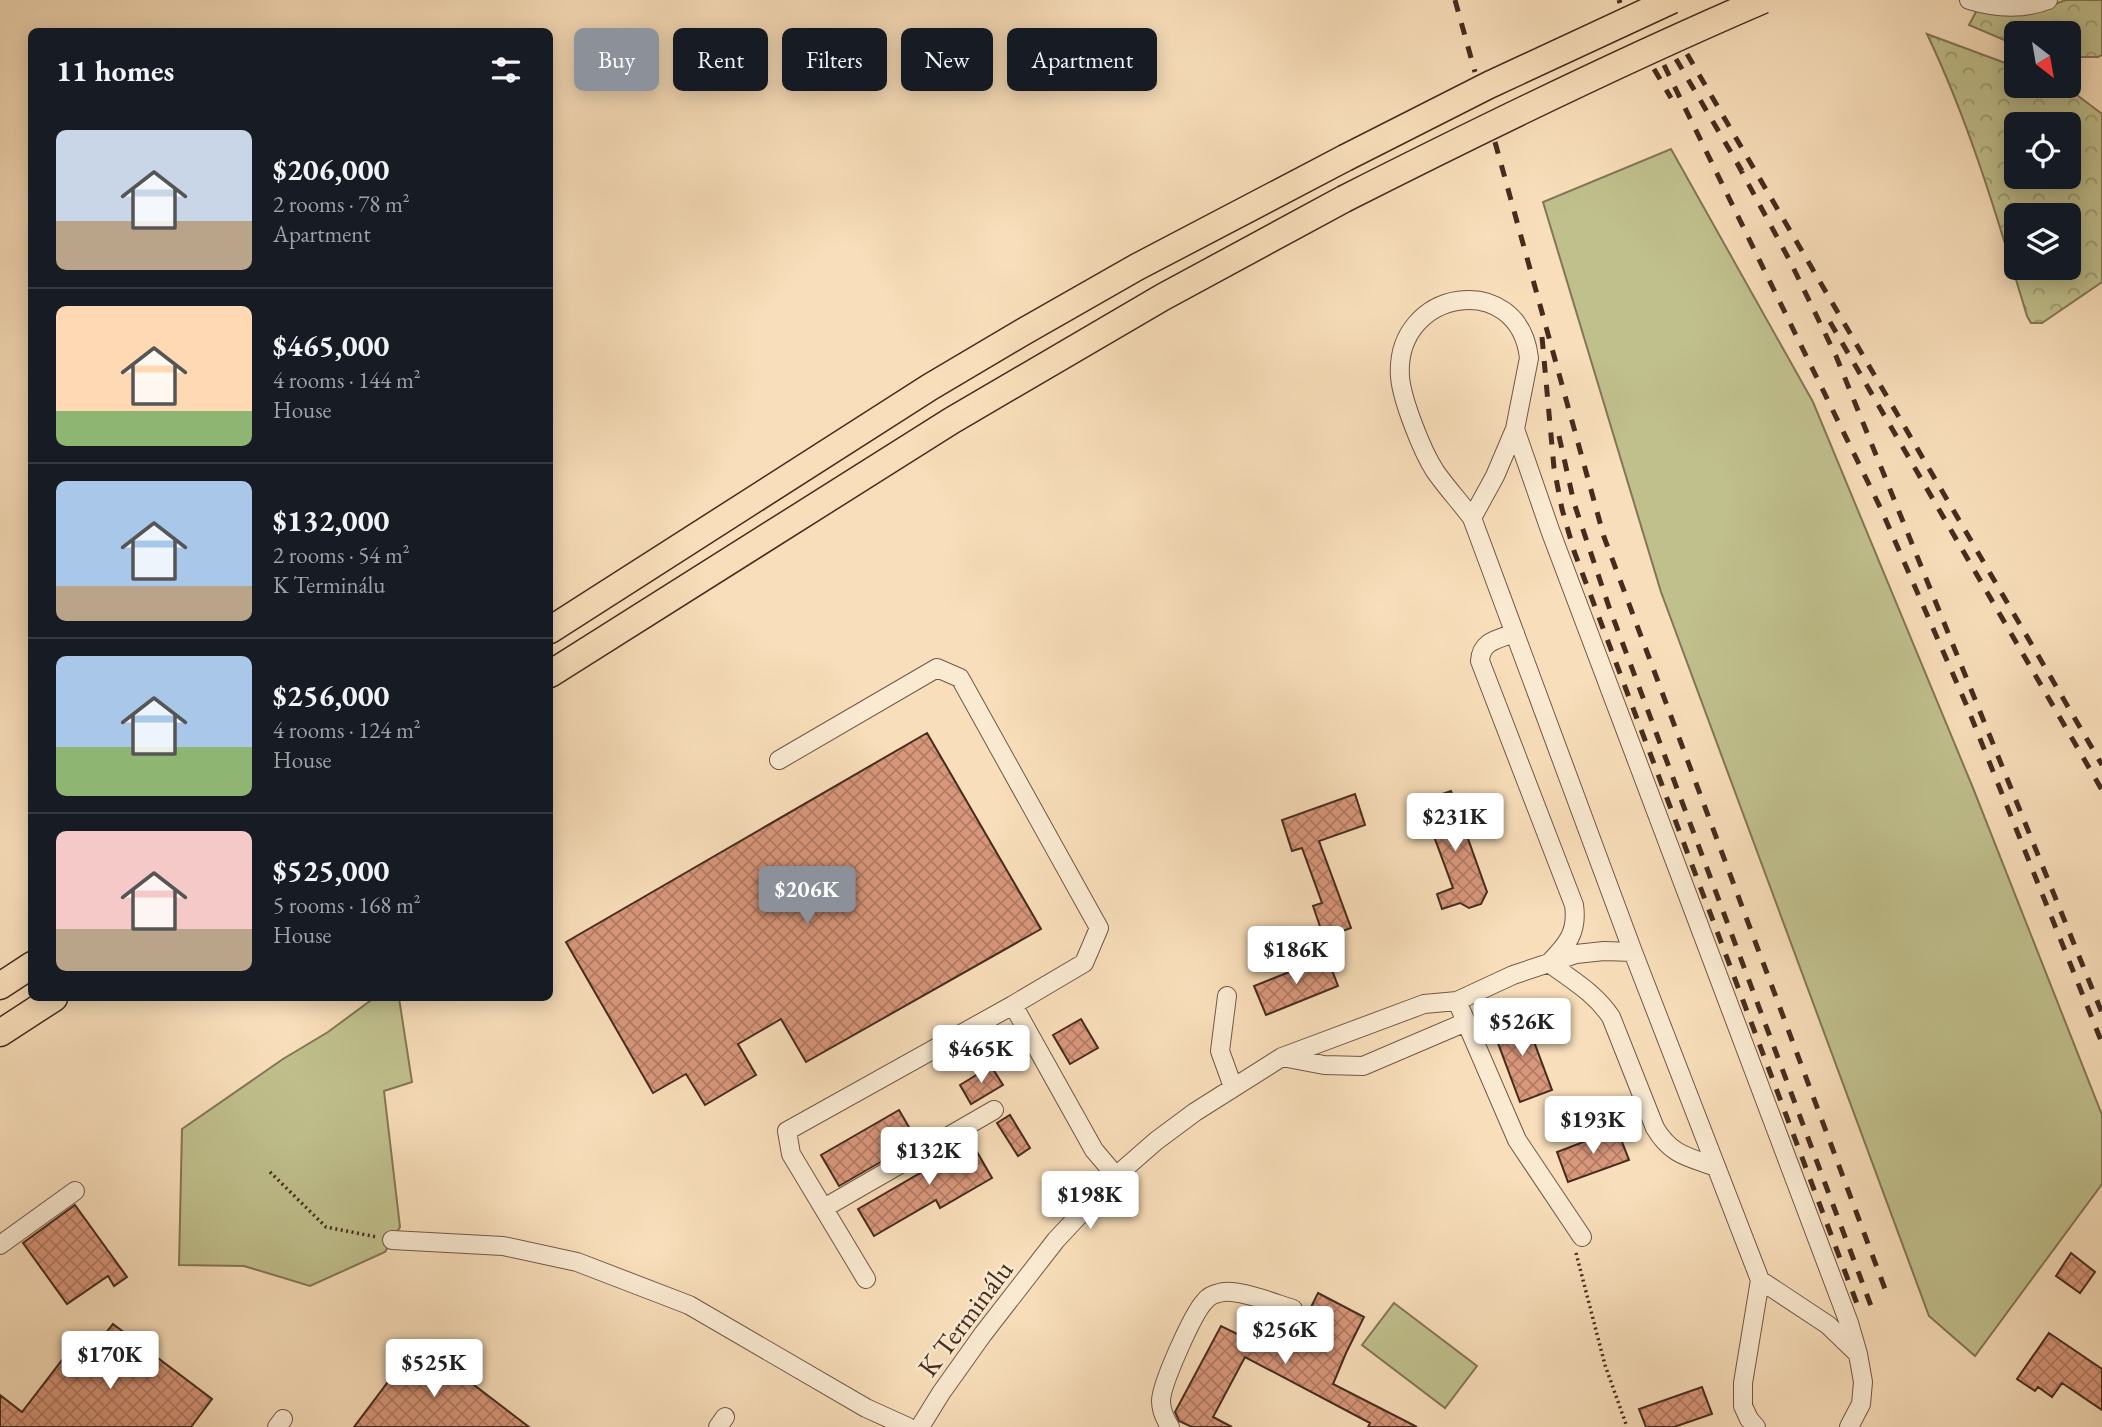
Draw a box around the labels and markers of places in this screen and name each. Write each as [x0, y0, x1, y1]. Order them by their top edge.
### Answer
pin: $231K [1406, 794, 1504, 853]
pin: $206K [758, 866, 856, 926]
pin: $186K [1247, 926, 1345, 986]
pin: $526K [1473, 998, 1571, 1058]
pin: $465K [932, 1026, 1030, 1085]
pin: $193K [1544, 1096, 1642, 1156]
pin: $132K [880, 1128, 978, 1187]
pin: $198K [1041, 1172, 1139, 1231]
pin: $256K [1236, 1306, 1334, 1366]
pin: $170K [61, 1332, 159, 1391]
pin: $525K [385, 1340, 483, 1399]

